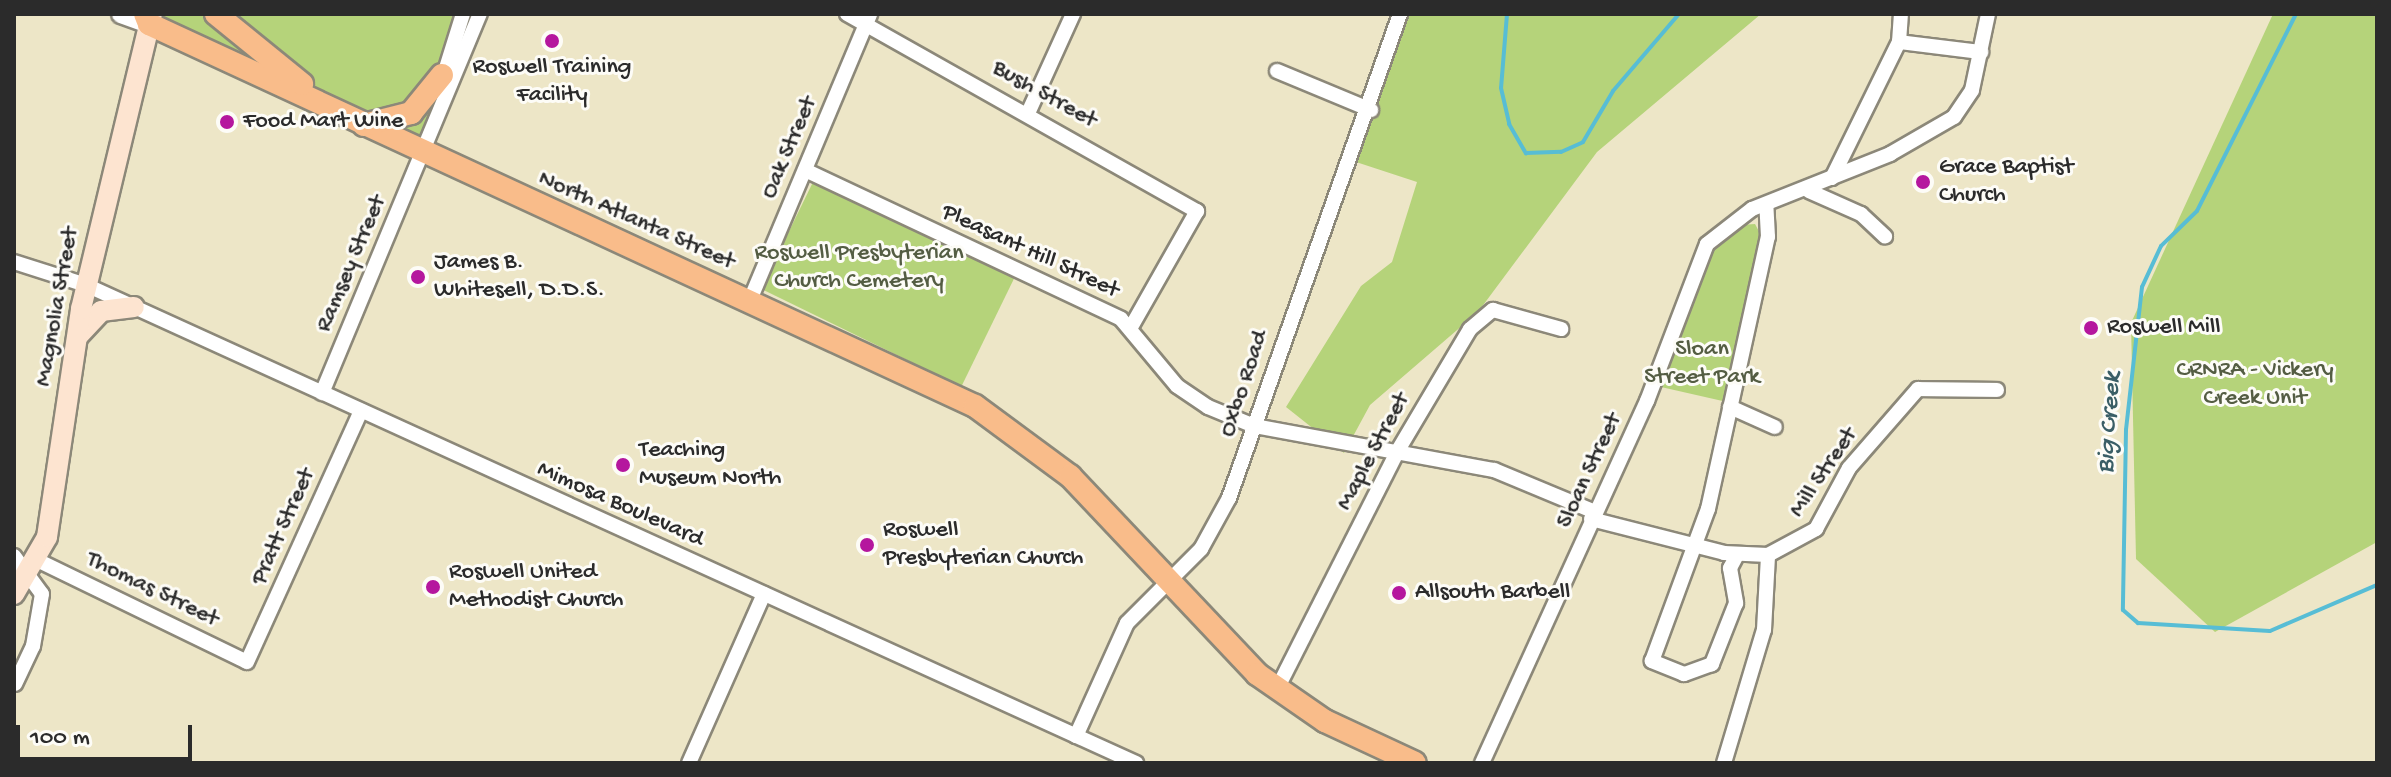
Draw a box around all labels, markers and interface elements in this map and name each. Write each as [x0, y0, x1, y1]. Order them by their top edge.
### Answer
marker: Roswell Training Facility [543, 32, 561, 50]
place label: Roswell Training Facility [472, 54, 632, 110]
street label: Bush Street [987, 55, 1101, 135]
street label: Oak Street [756, 93, 824, 203]
place label: Food Mart Wine [243, 108, 403, 136]
marker: Food Mart Wine [218, 113, 236, 131]
place label: Grace Baptist Church [1939, 154, 2073, 210]
street label: North Atlanta Street [533, 165, 739, 277]
marker: Grace Baptist Church [1914, 173, 1932, 191]
street label: Ramsey Street [310, 191, 394, 337]
street label: Pleasant Hill Street [937, 198, 1123, 306]
street label: Magnolia Street [30, 225, 86, 389]
park label: Roswell Presbyterian Church Cemetery [754, 240, 964, 296]
place label: James B. Whitesell, D.D.S. [434, 249, 605, 305]
marker: James B. Whitesell, D.D.S. [409, 268, 427, 286]
place label: Roswell Mill [2107, 314, 2221, 342]
marker: Roswell Mill [2082, 319, 2100, 337]
street label: Oxbo Road [1214, 327, 1276, 441]
park label: Sloan Street Park [1644, 336, 1760, 392]
park label: CRNRA - Vickery Creek Unit [2177, 357, 2333, 413]
water label: Big Creek [2092, 371, 2130, 475]
street label: Maple Street [1331, 388, 1417, 516]
street label: Sloan Street [1551, 409, 1629, 533]
street label: Mill Street [1784, 423, 1864, 523]
place label: Teaching Museum North [639, 437, 781, 493]
street label: Mimosa Boulevard [532, 455, 708, 555]
marker: Teaching Museum North [614, 456, 632, 474]
street label: Pratt Street [246, 464, 322, 590]
place label: Roswell Presbyterian Church [883, 517, 1083, 573]
marker: Roswell Presbyterian Church [858, 536, 876, 554]
street label: Thomas Street [81, 546, 223, 634]
place label: Roswell United Methodist Church [449, 559, 623, 615]
marker: Roswell United Methodist Church [424, 578, 442, 596]
place label: Allsouth Barbell [1415, 579, 1570, 607]
marker: Allsouth Barbell [1390, 584, 1408, 602]
scale bar [20, 709, 196, 759]
text: 100 m [30, 724, 90, 753]

